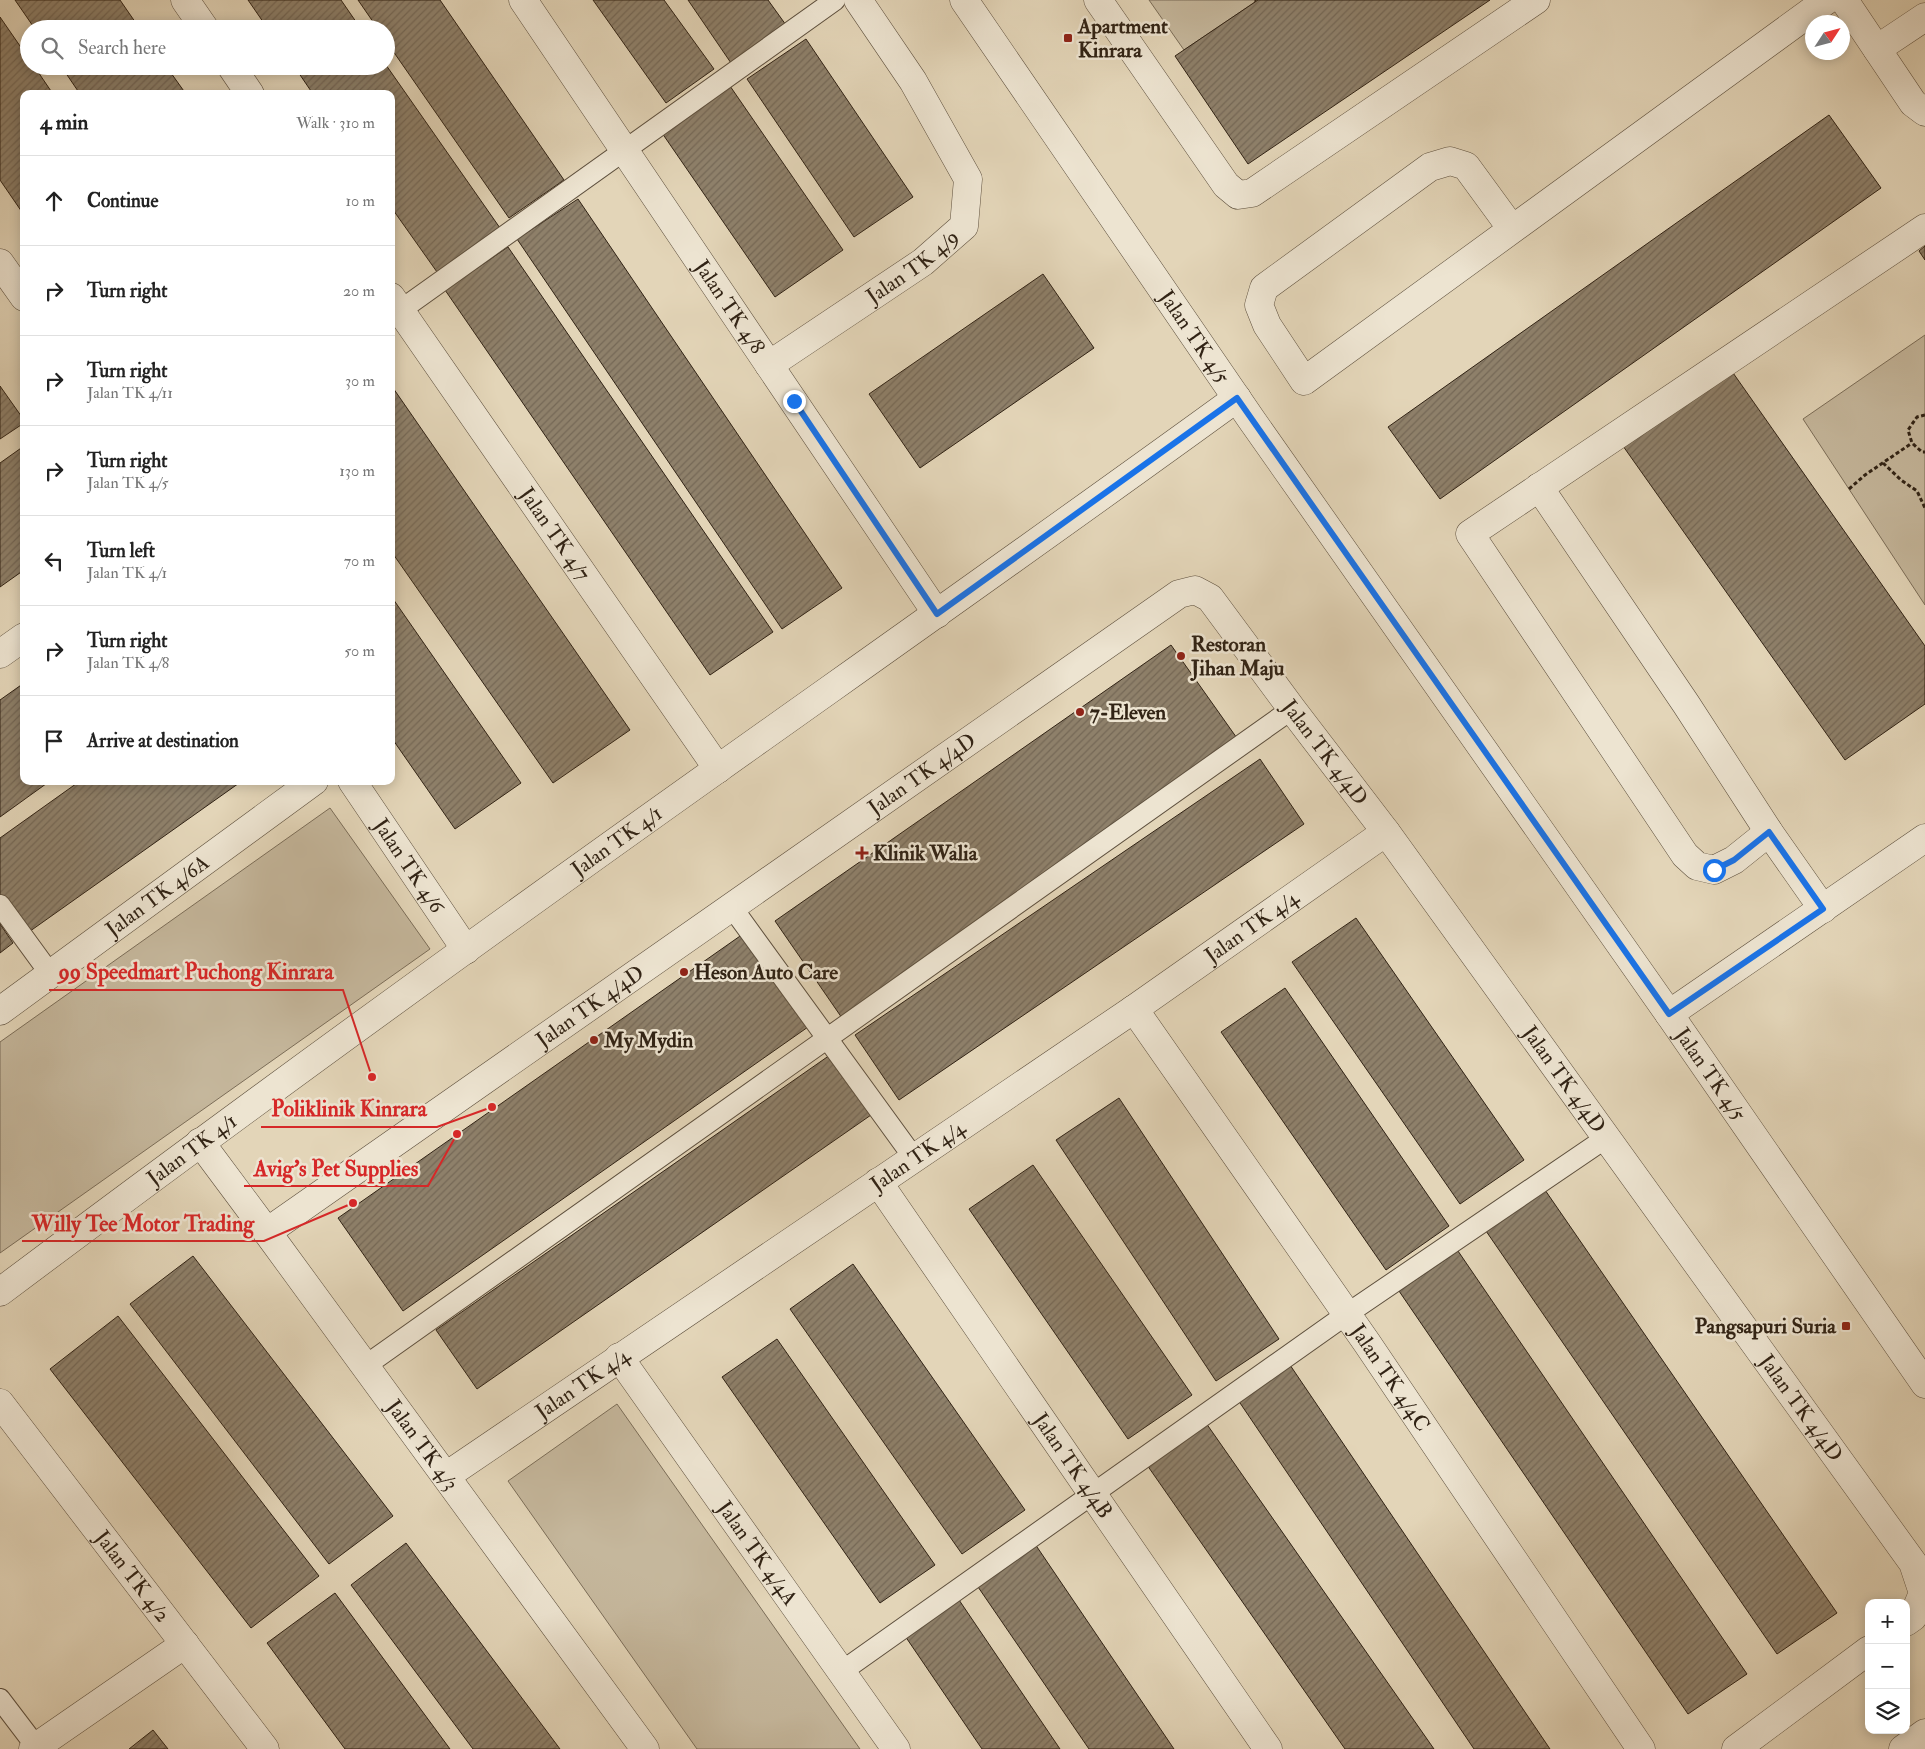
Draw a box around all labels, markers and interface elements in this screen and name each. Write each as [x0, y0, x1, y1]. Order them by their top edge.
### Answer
place label: Apartment Kinrara [1077, 13, 1168, 64]
north arrow [1805, 15, 1850, 60]
search box [20, 20, 395, 75]
marker: Apartment Kinrara [1062, 32, 1074, 44]
icon: search [38, 34, 66, 62]
text: Search here [78, 36, 166, 60]
text: 4 min [40, 109, 88, 136]
text: Walk · 310 m [296, 113, 375, 133]
icon: ahead [40, 187, 68, 215]
text: Continue [87, 189, 158, 213]
text: 10 m [345, 191, 375, 211]
street label: Jalan TK 4/9 [860, 223, 964, 310]
street label: Jalan TK 4/8 [688, 254, 771, 359]
icon: right [40, 277, 68, 305]
text: Turn right [87, 279, 167, 303]
text: 20 m [343, 281, 375, 301]
street label: Jalan TK 4/5 [1153, 284, 1236, 389]
text: Turn right [87, 359, 167, 383]
icon: right [40, 367, 68, 395]
text: 30 m [345, 371, 375, 391]
text: Jalan TK 4/11 [87, 383, 173, 403]
route end [783, 390, 806, 413]
text: Turn right [87, 449, 167, 473]
icon: right [40, 457, 68, 485]
text: 130 m [339, 461, 375, 481]
text: Jalan TK 4/5 [87, 473, 169, 493]
street label: Jalan TK 4/7 [513, 481, 597, 586]
text: Turn left [87, 539, 155, 563]
icon: left [40, 547, 68, 575]
text: 70 m [344, 551, 375, 571]
text: Jalan TK 4/1 [87, 563, 167, 583]
text: Turn right [87, 629, 167, 653]
place label: Restoran Jihan Maju [1190, 631, 1285, 682]
icon: right [40, 637, 68, 665]
text: 50 m [344, 641, 375, 661]
marker: Restoran Jihan Maju [1175, 650, 1187, 662]
text: Jalan TK 4/8 [87, 653, 169, 673]
street label: Jalan TK 4/4D [1276, 693, 1374, 810]
place label: 7-Eleven [1090, 699, 1166, 726]
marker: 7-Eleven [1074, 706, 1086, 718]
icon: arrive [40, 727, 68, 755]
street label: Jalan TK 4/4D [862, 727, 981, 822]
text: Arrive at destination [87, 729, 239, 753]
street label: Jalan TK 4/1 [565, 799, 667, 883]
street label: Jalan TK 4/6 [367, 812, 451, 919]
place label: Klinik Walia [873, 840, 979, 867]
marker: Klinik Walia [855, 846, 869, 860]
street label: Jalan TK 4/6A [99, 849, 214, 943]
route start [1703, 859, 1726, 882]
street label: Jalan TK 4/4 [1198, 883, 1305, 969]
callout: 99 Speedmart Puchong Kinrara [49, 953, 343, 990]
text: 99 Speedmart Puchong Kinrara [57, 958, 334, 987]
street label: Jalan TK 4/4D [530, 959, 649, 1054]
place label: Heson Auto Care [694, 959, 838, 986]
marker: Heson Auto Care [678, 966, 690, 978]
street label: Jalan TK 4/4D [1516, 1019, 1612, 1138]
street label: Jalan TK 4/5 [1668, 1021, 1753, 1126]
place label: My Mydin [603, 1027, 693, 1054]
marker: My Mydin [588, 1034, 600, 1046]
callout: Poliklinik Kinrara [261, 1090, 437, 1127]
text: Poliklinik Kinrara [271, 1095, 428, 1123]
street label: Jalan TK 4/1 [141, 1107, 242, 1192]
street label: Jalan TK 4/4 [864, 1113, 972, 1198]
callout: Avig's Pet Supplies [244, 1149, 428, 1186]
text: Avig's Pet Supplies [253, 1155, 419, 1184]
callout: Willy Tee Motor Trading [22, 1204, 264, 1241]
text: Willy Tee Motor Trading [31, 1210, 255, 1239]
place label: Pangsapuri Suria [1695, 1313, 1837, 1340]
street label: Jalan TK 4/4C [1344, 1318, 1436, 1437]
marker: Pangsapuri Suria [1840, 1320, 1852, 1332]
street label: Jalan TK 4/4 [529, 1341, 636, 1426]
street label: Jalan TK 4/4D [1753, 1348, 1849, 1467]
street label: Jalan TK 4/3 [380, 1393, 465, 1496]
street label: Jalan TK 4/4B [1027, 1406, 1119, 1524]
street label: Jalan TK 4/4A [711, 1495, 804, 1611]
street label: Jalan TK 4/2 [88, 1524, 176, 1627]
map controls [1865, 1599, 1910, 1734]
button: + [1865, 1599, 1910, 1644]
button: − [1865, 1644, 1910, 1689]
button: layers [1865, 1689, 1910, 1734]

